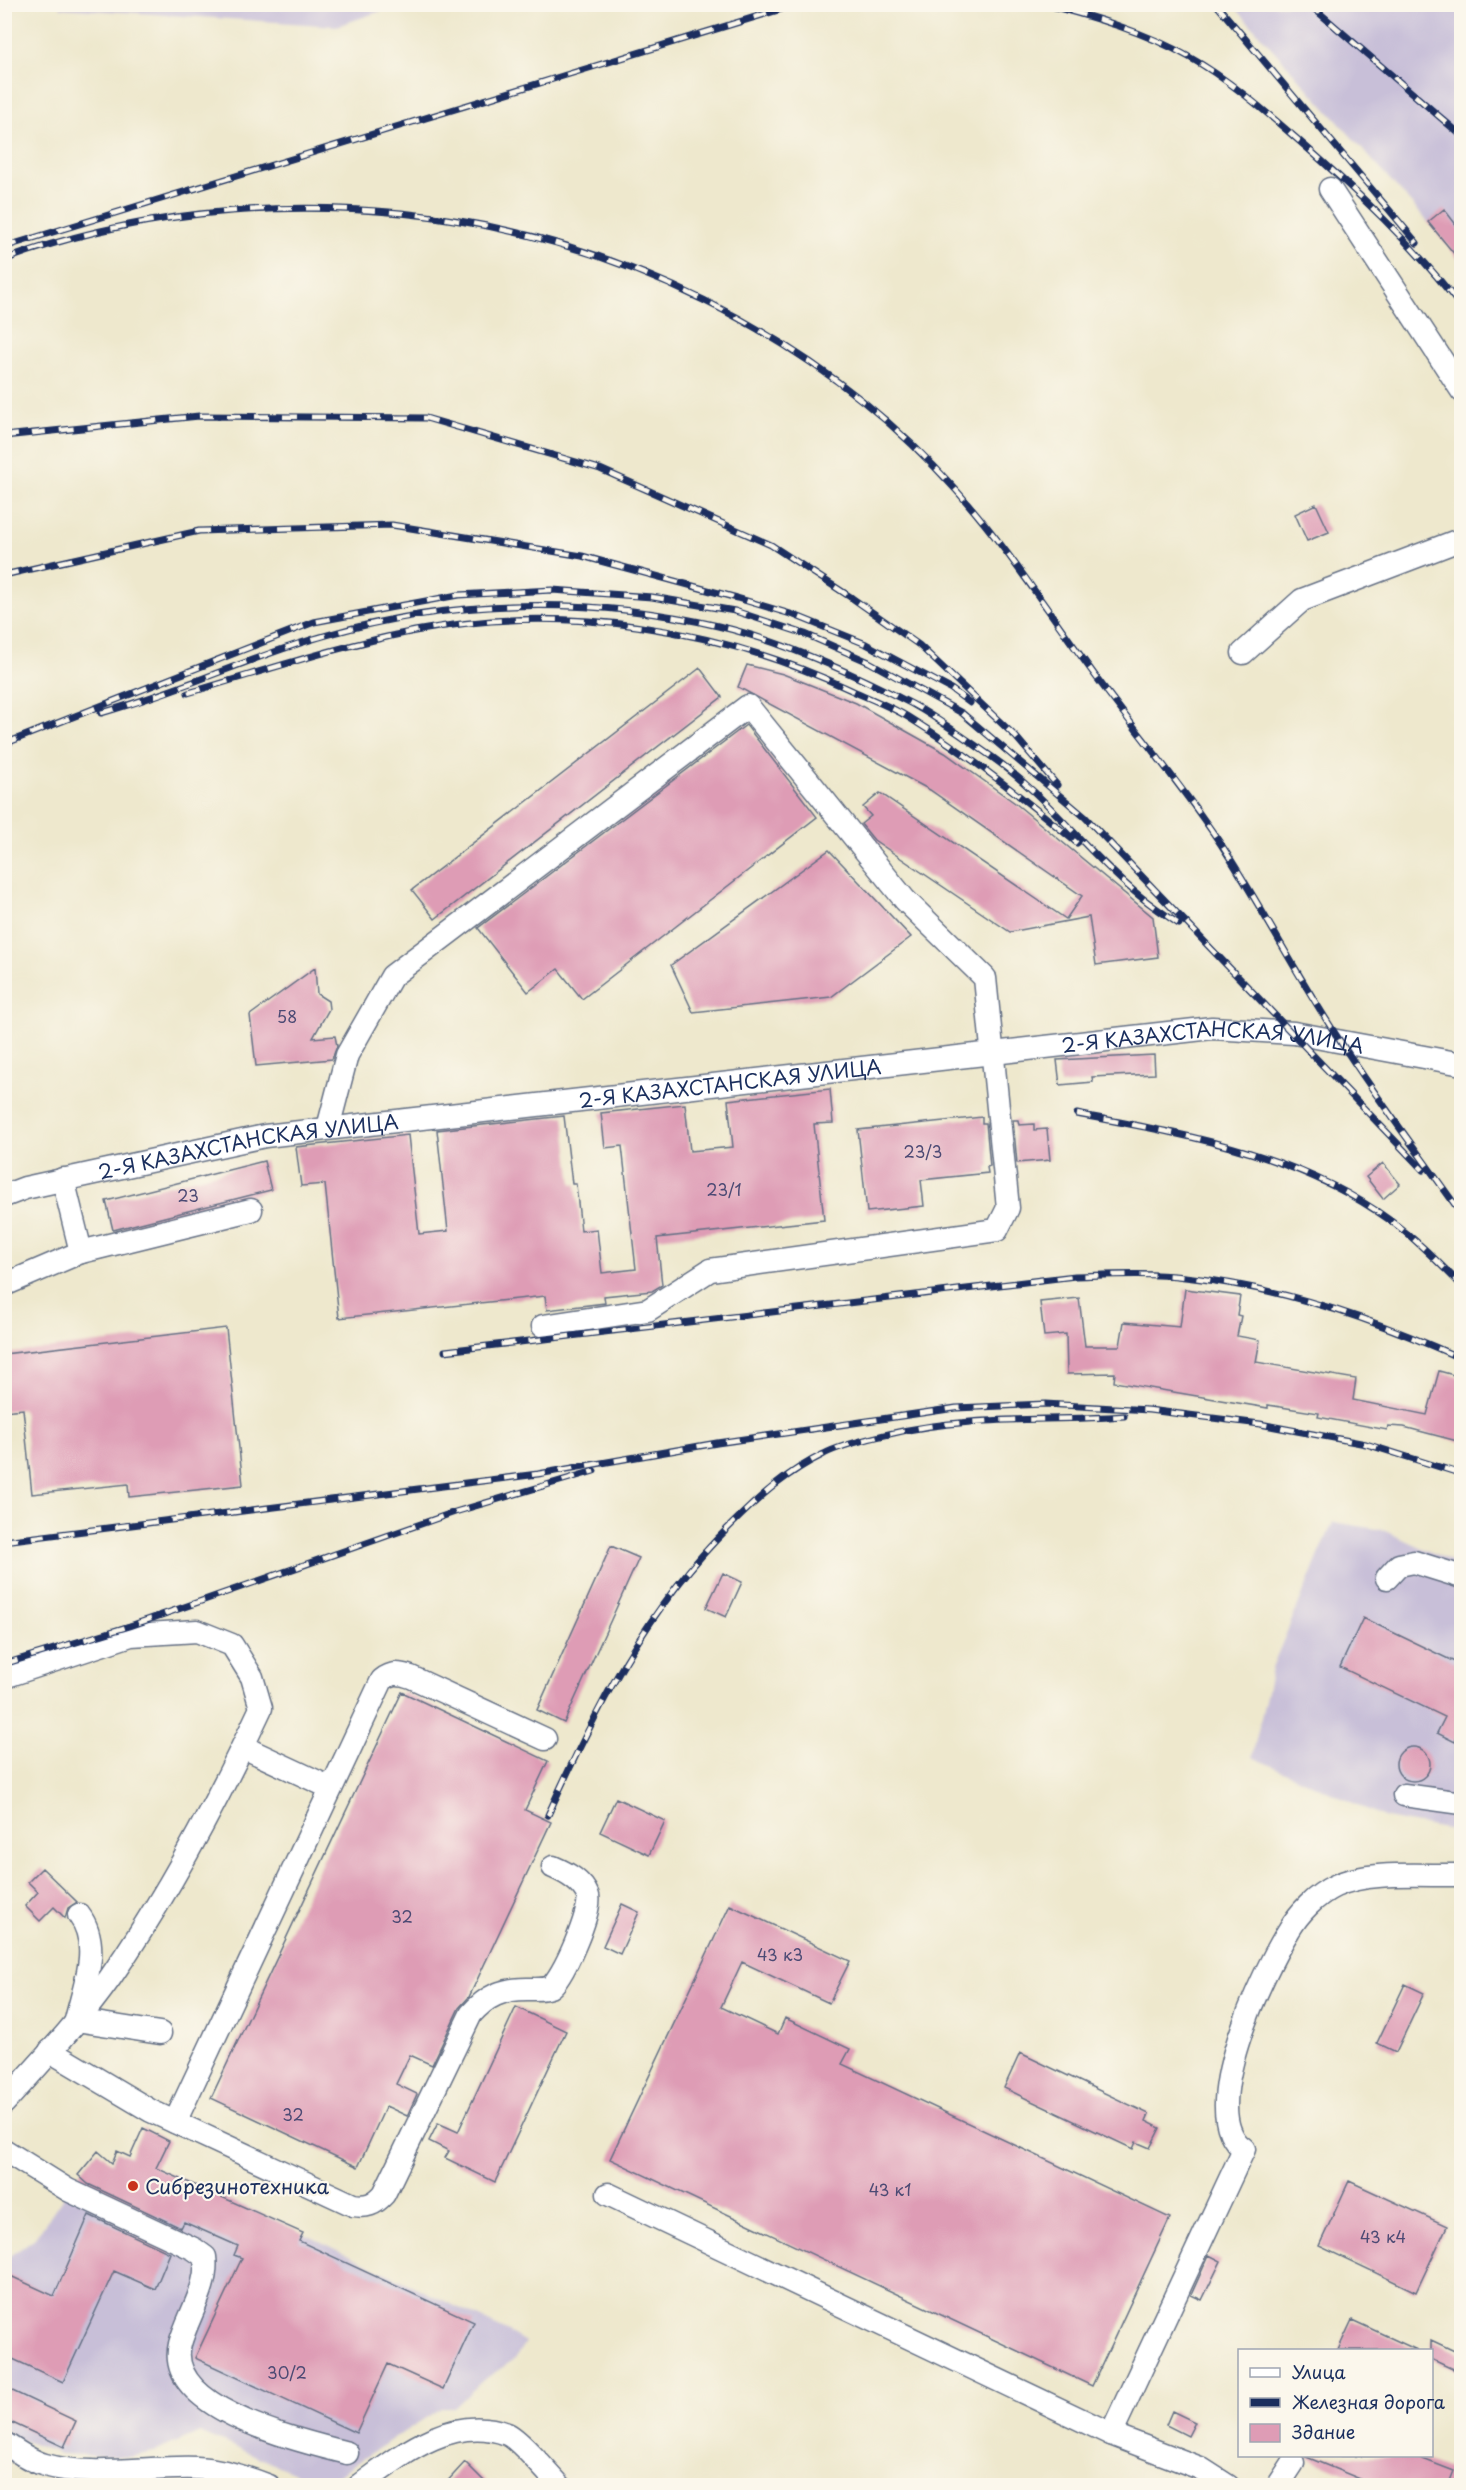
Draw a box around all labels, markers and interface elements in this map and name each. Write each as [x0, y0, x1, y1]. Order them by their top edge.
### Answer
house number: 58 [277, 1004, 297, 1028]
street label: 2-Я КАЗАХСТАНСКАЯ УЛИЦА [1060, 1013, 1366, 1061]
street label: 2-Я КАЗАХСТАНСКАЯ УЛИЦА [577, 1051, 883, 1115]
street label: 2-Я КАЗАХСТАНСКАЯ УЛИЦА [95, 1106, 400, 1187]
house number: 23/3 [904, 1139, 942, 1163]
house number: 23/1 [706, 1177, 742, 1201]
house number: 23 [177, 1183, 199, 1207]
house number: 32 [391, 1904, 413, 1928]
house number: 43 к3 [757, 1942, 803, 1966]
house number: 32 [282, 2102, 304, 2126]
place label: Сибрезинотехника [145, 2171, 329, 2201]
house number: 43 к1 [869, 2177, 911, 2201]
marker: Сибрезинотехника [126, 2179, 140, 2193]
house number: 43 к4 [1360, 2224, 1406, 2248]
legend [1238, 2349, 1433, 2457]
text: Улица [1292, 2358, 1346, 2385]
house number: 30/2 [267, 2360, 307, 2384]
text: Железная дорога [1292, 2388, 1446, 2415]
text: Здание [1292, 2418, 1355, 2445]

